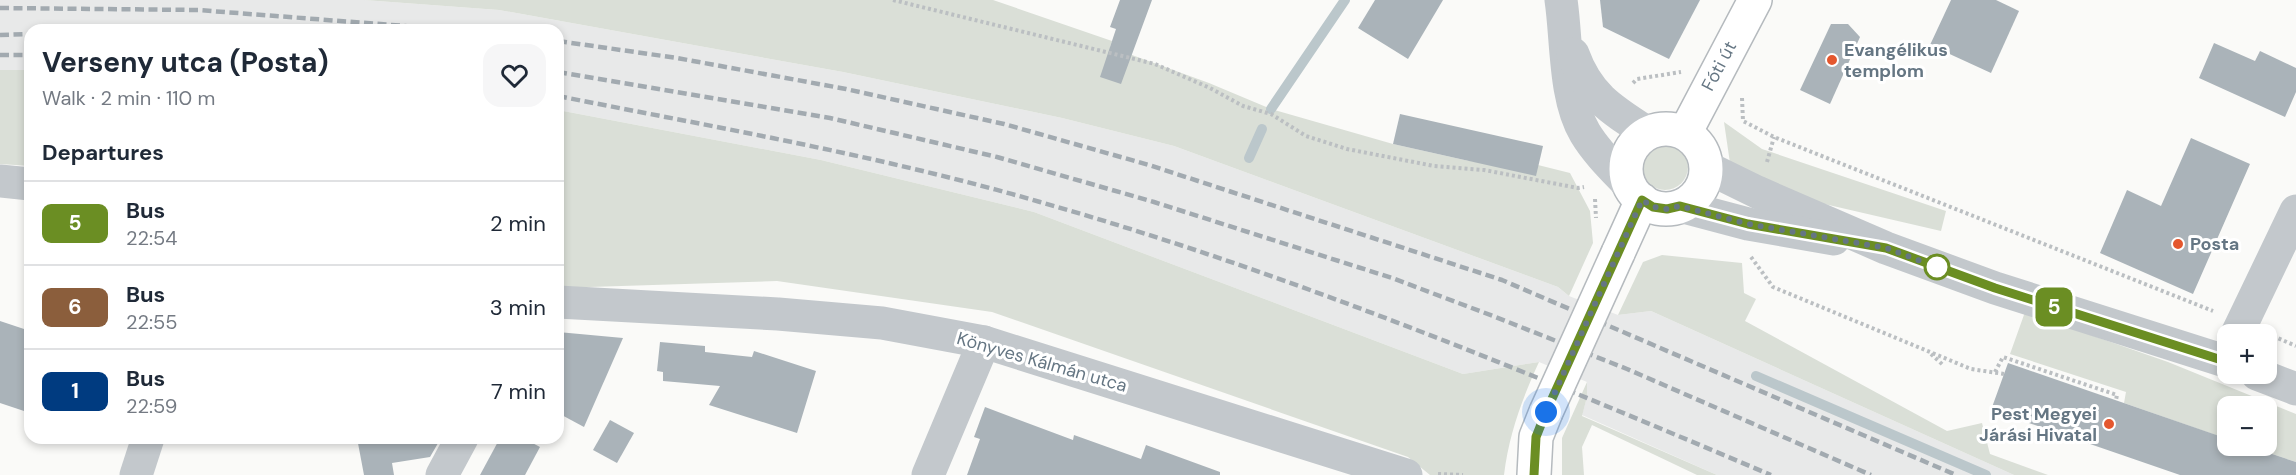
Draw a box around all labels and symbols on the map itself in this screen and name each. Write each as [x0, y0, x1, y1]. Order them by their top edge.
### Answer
street label: Fóti út [1696, 37, 1742, 95]
place label: Evangélikus templom [1844, 38, 1948, 83]
marker: Evangélikus templom [1825, 53, 1839, 67]
place label: Posta [2190, 232, 2239, 256]
marker: Posta [2171, 237, 2185, 251]
unlabelled marker [1924, 254, 1950, 280]
line badge: 5 [2034, 288, 2074, 326]
street label: Könyves Kálmán utca [954, 326, 1130, 398]
your location [1531, 397, 1561, 427]
place label: Pest Megyei Járási Hivatal [1979, 402, 2097, 447]
marker: Pest Megyei Járási Hivatal [2102, 417, 2116, 431]

